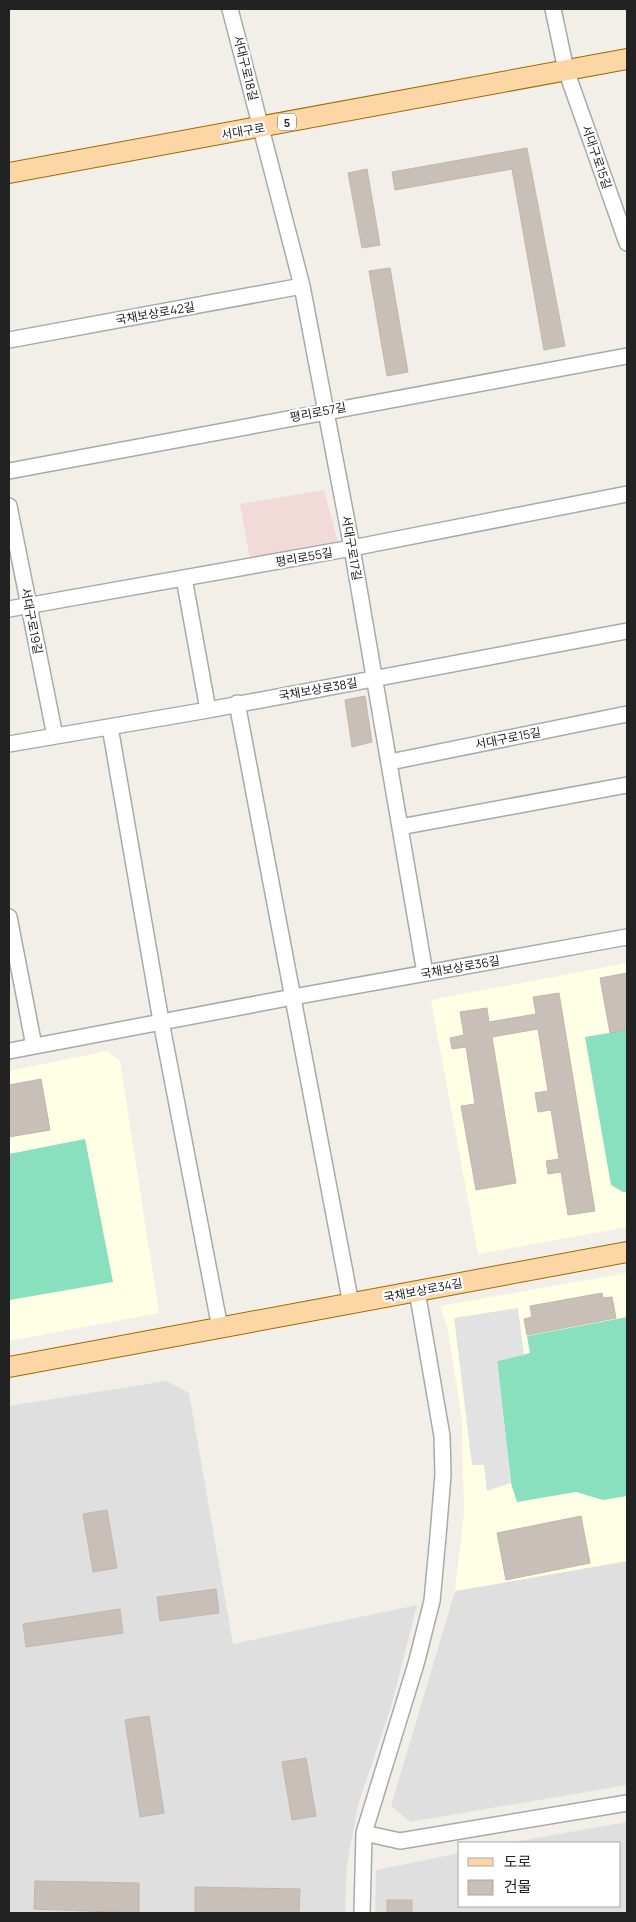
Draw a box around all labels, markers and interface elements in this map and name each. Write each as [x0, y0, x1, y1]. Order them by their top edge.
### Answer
street label: 서대구로18길 [230, 34, 262, 102]
road number: 5 [278, 114, 296, 130]
street label: 서대구로 [220, 119, 266, 143]
street label: 서대구로15길 [578, 123, 616, 191]
street label: 국채보상로42길 [114, 298, 196, 328]
street label: 평리로57길 [288, 398, 348, 426]
street label: 서대구로17길 [338, 514, 366, 582]
street label: 평리로55길 [274, 544, 334, 570]
street label: 서대구로19길 [17, 586, 47, 656]
street label: 국채보상로38길 [277, 674, 359, 704]
street label: 서대구로15길 [474, 723, 542, 753]
street label: 국채보상로36길 [419, 952, 501, 982]
street label: 국채보상로34길 [382, 1274, 464, 1306]
legend [458, 1842, 621, 1907]
text: 도로 [504, 1851, 532, 1872]
text: 건물 [504, 1876, 532, 1897]

